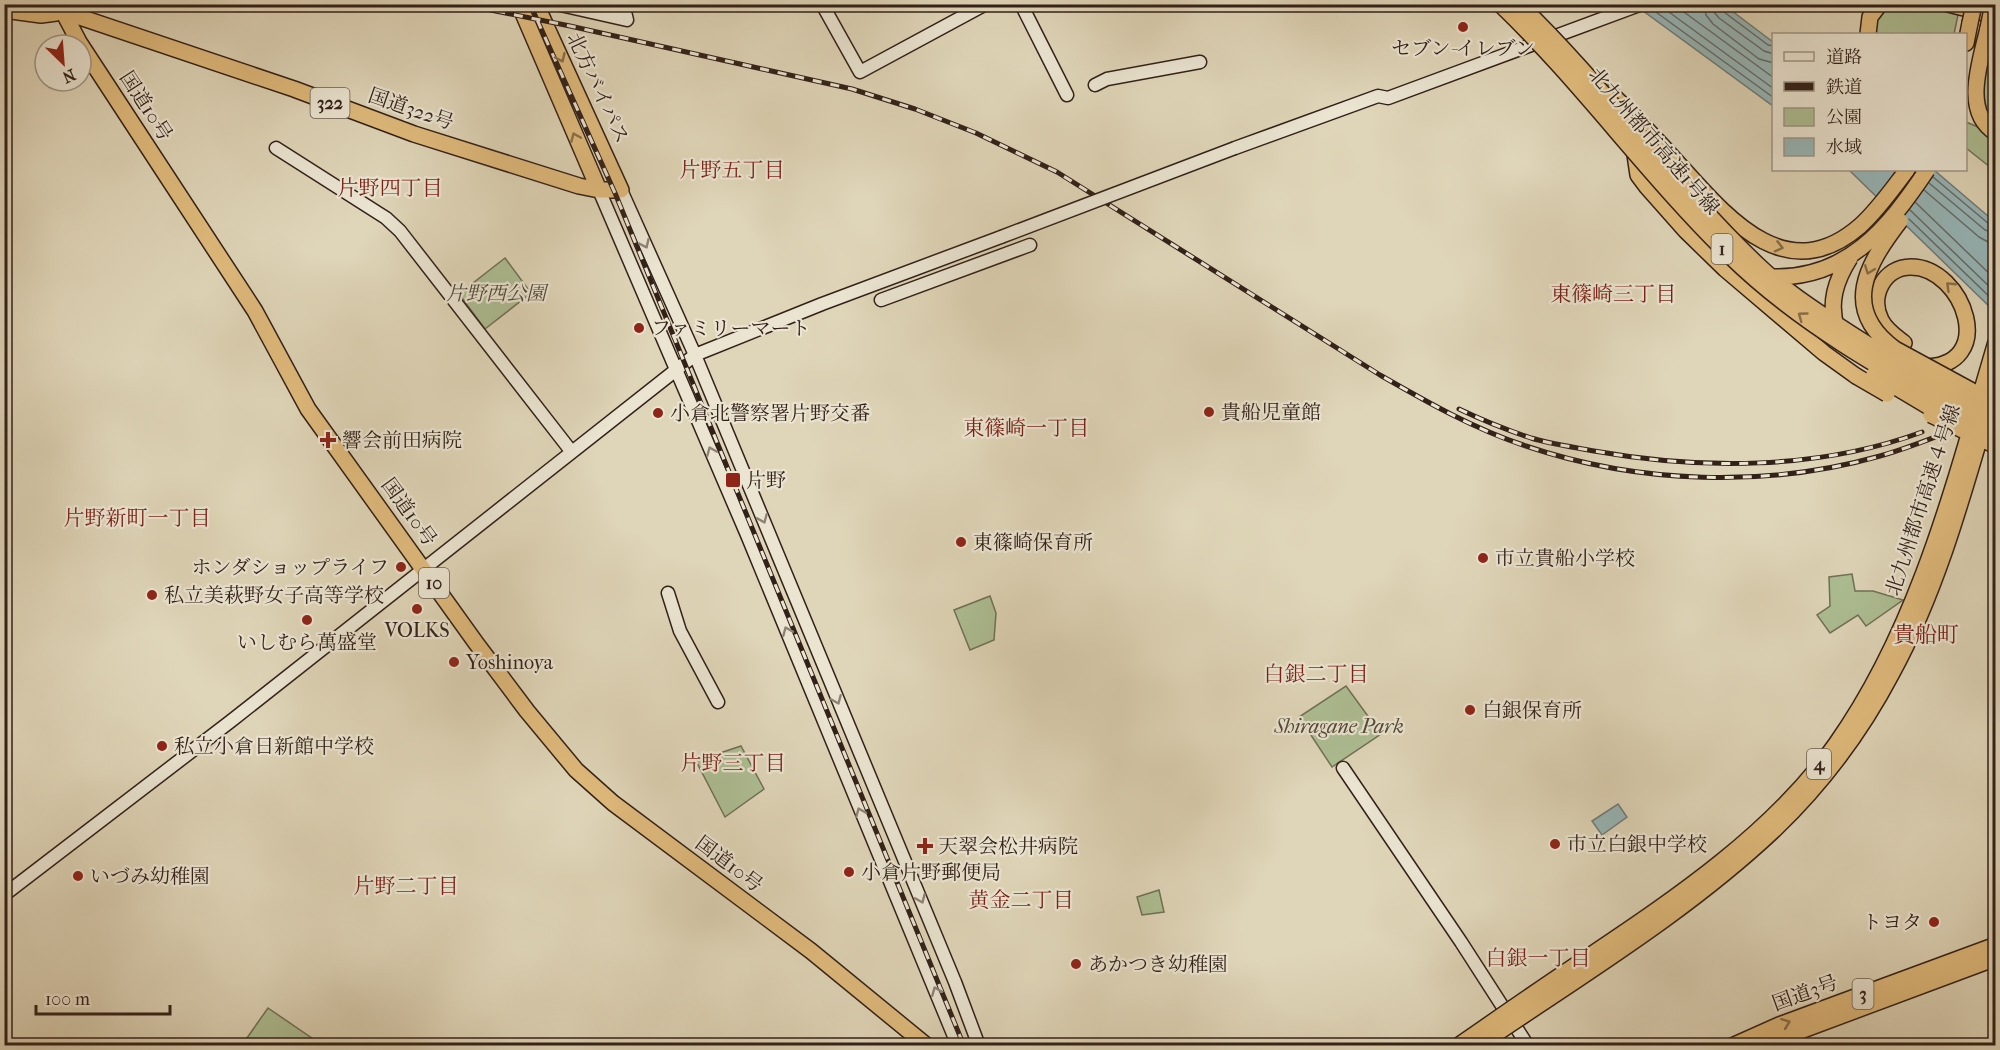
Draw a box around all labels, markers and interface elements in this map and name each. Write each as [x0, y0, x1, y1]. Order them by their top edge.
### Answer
marker: セブン-イレブン [1456, 20, 1470, 34]
street label: 北方バイパス [562, 29, 634, 147]
north arrow [33, 33, 93, 93]
legend [1772, 33, 1967, 171]
place label: セブン-イレブン [1391, 37, 1535, 60]
text: 道路 [1826, 47, 1862, 68]
one-way arrow [554, 51, 566, 62]
street label: 北九州都市高速1号線 [1584, 63, 1724, 219]
text: N [59, 65, 79, 88]
street label: 国道10号 [115, 67, 177, 145]
text: 鉄道 [1826, 77, 1862, 98]
street label: 国道322号 [365, 84, 457, 134]
road number: 322 [310, 88, 350, 118]
text: 公園 [1826, 107, 1862, 128]
one-way arrow [570, 132, 582, 143]
text: 水域 [1826, 137, 1862, 158]
district label: 片野五丁目 [680, 158, 785, 182]
district label: 片野四丁目 [338, 176, 443, 200]
road number: 1 [1712, 234, 1732, 264]
one-way arrow [638, 237, 650, 248]
one-way arrow [1774, 240, 1784, 253]
one-way arrow [1864, 263, 1876, 274]
park label: 片野西公園 [446, 282, 549, 305]
district label: 東篠崎三丁目 [1550, 282, 1676, 306]
one-way arrow [1947, 283, 1958, 294]
one-way arrow [1798, 312, 1809, 323]
place label: ファミリーマート [651, 317, 811, 340]
marker: ファミリーマート [632, 321, 646, 335]
place label: 貴船児童館 [1221, 401, 1321, 424]
street label: 北九州都市高速４号線 [1881, 401, 1965, 599]
place label: 小倉北警察署片野交番 [670, 402, 870, 425]
marker: 貴船児童館 [1202, 405, 1216, 419]
marker: 小倉北警察署片野交番 [651, 406, 665, 420]
district label: 東篠崎一丁目 [963, 416, 1089, 440]
place label: 響会前田病院 [342, 429, 462, 452]
marker: 響会前田病院 [319, 431, 337, 449]
one-way arrow [706, 447, 718, 458]
place label: 片野 [746, 469, 786, 492]
marker: 片野 [724, 471, 742, 489]
street label: 国道10号 [377, 474, 441, 550]
district label: 片野新町一丁目 [64, 506, 211, 530]
one-way arrow [756, 513, 768, 524]
place label: 東篠崎保育所 [973, 531, 1093, 554]
marker: 東篠崎保育所 [954, 535, 968, 549]
place label: 市立貴船小学校 [1495, 547, 1635, 570]
marker: 市立貴船小学校 [1476, 551, 1490, 565]
place label: ホンダショップライフ [191, 556, 389, 579]
marker: ホンダショップライフ [394, 560, 408, 574]
road number: 10 [419, 568, 449, 598]
place label: 私立美萩野女子高等学校 [164, 584, 384, 607]
marker: 私立美萩野女子高等学校 [145, 588, 159, 602]
marker: VOLKS [410, 602, 424, 616]
marker: いしむら萬盛堂 [300, 613, 314, 627]
place label: VOLKS [384, 619, 450, 642]
district label: 貴船町 [1893, 622, 1959, 648]
one-way arrow [782, 626, 794, 637]
place label: いしむら萬盛堂 [237, 631, 377, 654]
place label: Yoshinoya [465, 651, 554, 674]
marker: Yoshinoya [447, 655, 461, 669]
district label: 白銀二丁目 [1264, 662, 1369, 686]
one-way arrow [830, 693, 842, 704]
place label: 白銀保育所 [1482, 699, 1582, 722]
marker: 白銀保育所 [1463, 703, 1477, 717]
park label: Shiragane Park [1273, 715, 1404, 738]
place label: 私立小倉日新館中学校 [174, 735, 374, 758]
marker: 私立小倉日新館中学校 [155, 739, 169, 753]
road number: 4 [1807, 749, 1831, 779]
district label: 片野三丁目 [681, 751, 786, 775]
one-way arrow [855, 807, 867, 818]
street label: 国道10号 [691, 831, 767, 897]
place label: 市立白銀中学校 [1567, 833, 1707, 856]
place label: 天翠会松井病院 [938, 835, 1078, 858]
marker: 天翠会松井病院 [916, 837, 934, 855]
marker: 市立白銀中学校 [1548, 837, 1562, 851]
place label: 小倉片野郵便局 [861, 861, 1001, 884]
place label: いづみ幼稚園 [90, 865, 210, 888]
marker: 小倉片野郵便局 [842, 865, 856, 879]
marker: いづみ幼稚園 [71, 869, 85, 883]
district label: 片野二丁目 [354, 874, 459, 898]
district label: 黄金二丁目 [969, 888, 1074, 912]
one-way arrow [913, 893, 925, 904]
place label: トヨタ [1862, 911, 1922, 934]
marker: トヨタ [1927, 915, 1941, 929]
district label: 白銀一丁目 [1486, 946, 1591, 970]
place label: あかつき幼稚園 [1088, 953, 1228, 976]
marker: あかつき幼稚園 [1069, 957, 1083, 971]
street label: 国道3号 [1769, 971, 1841, 1015]
scale bar [36, 978, 170, 1016]
road number: 3 [1852, 979, 1874, 1009]
one-way arrow [931, 987, 943, 998]
text: 100 m [45, 989, 90, 1010]
one-way arrow [1780, 1017, 1791, 1030]

